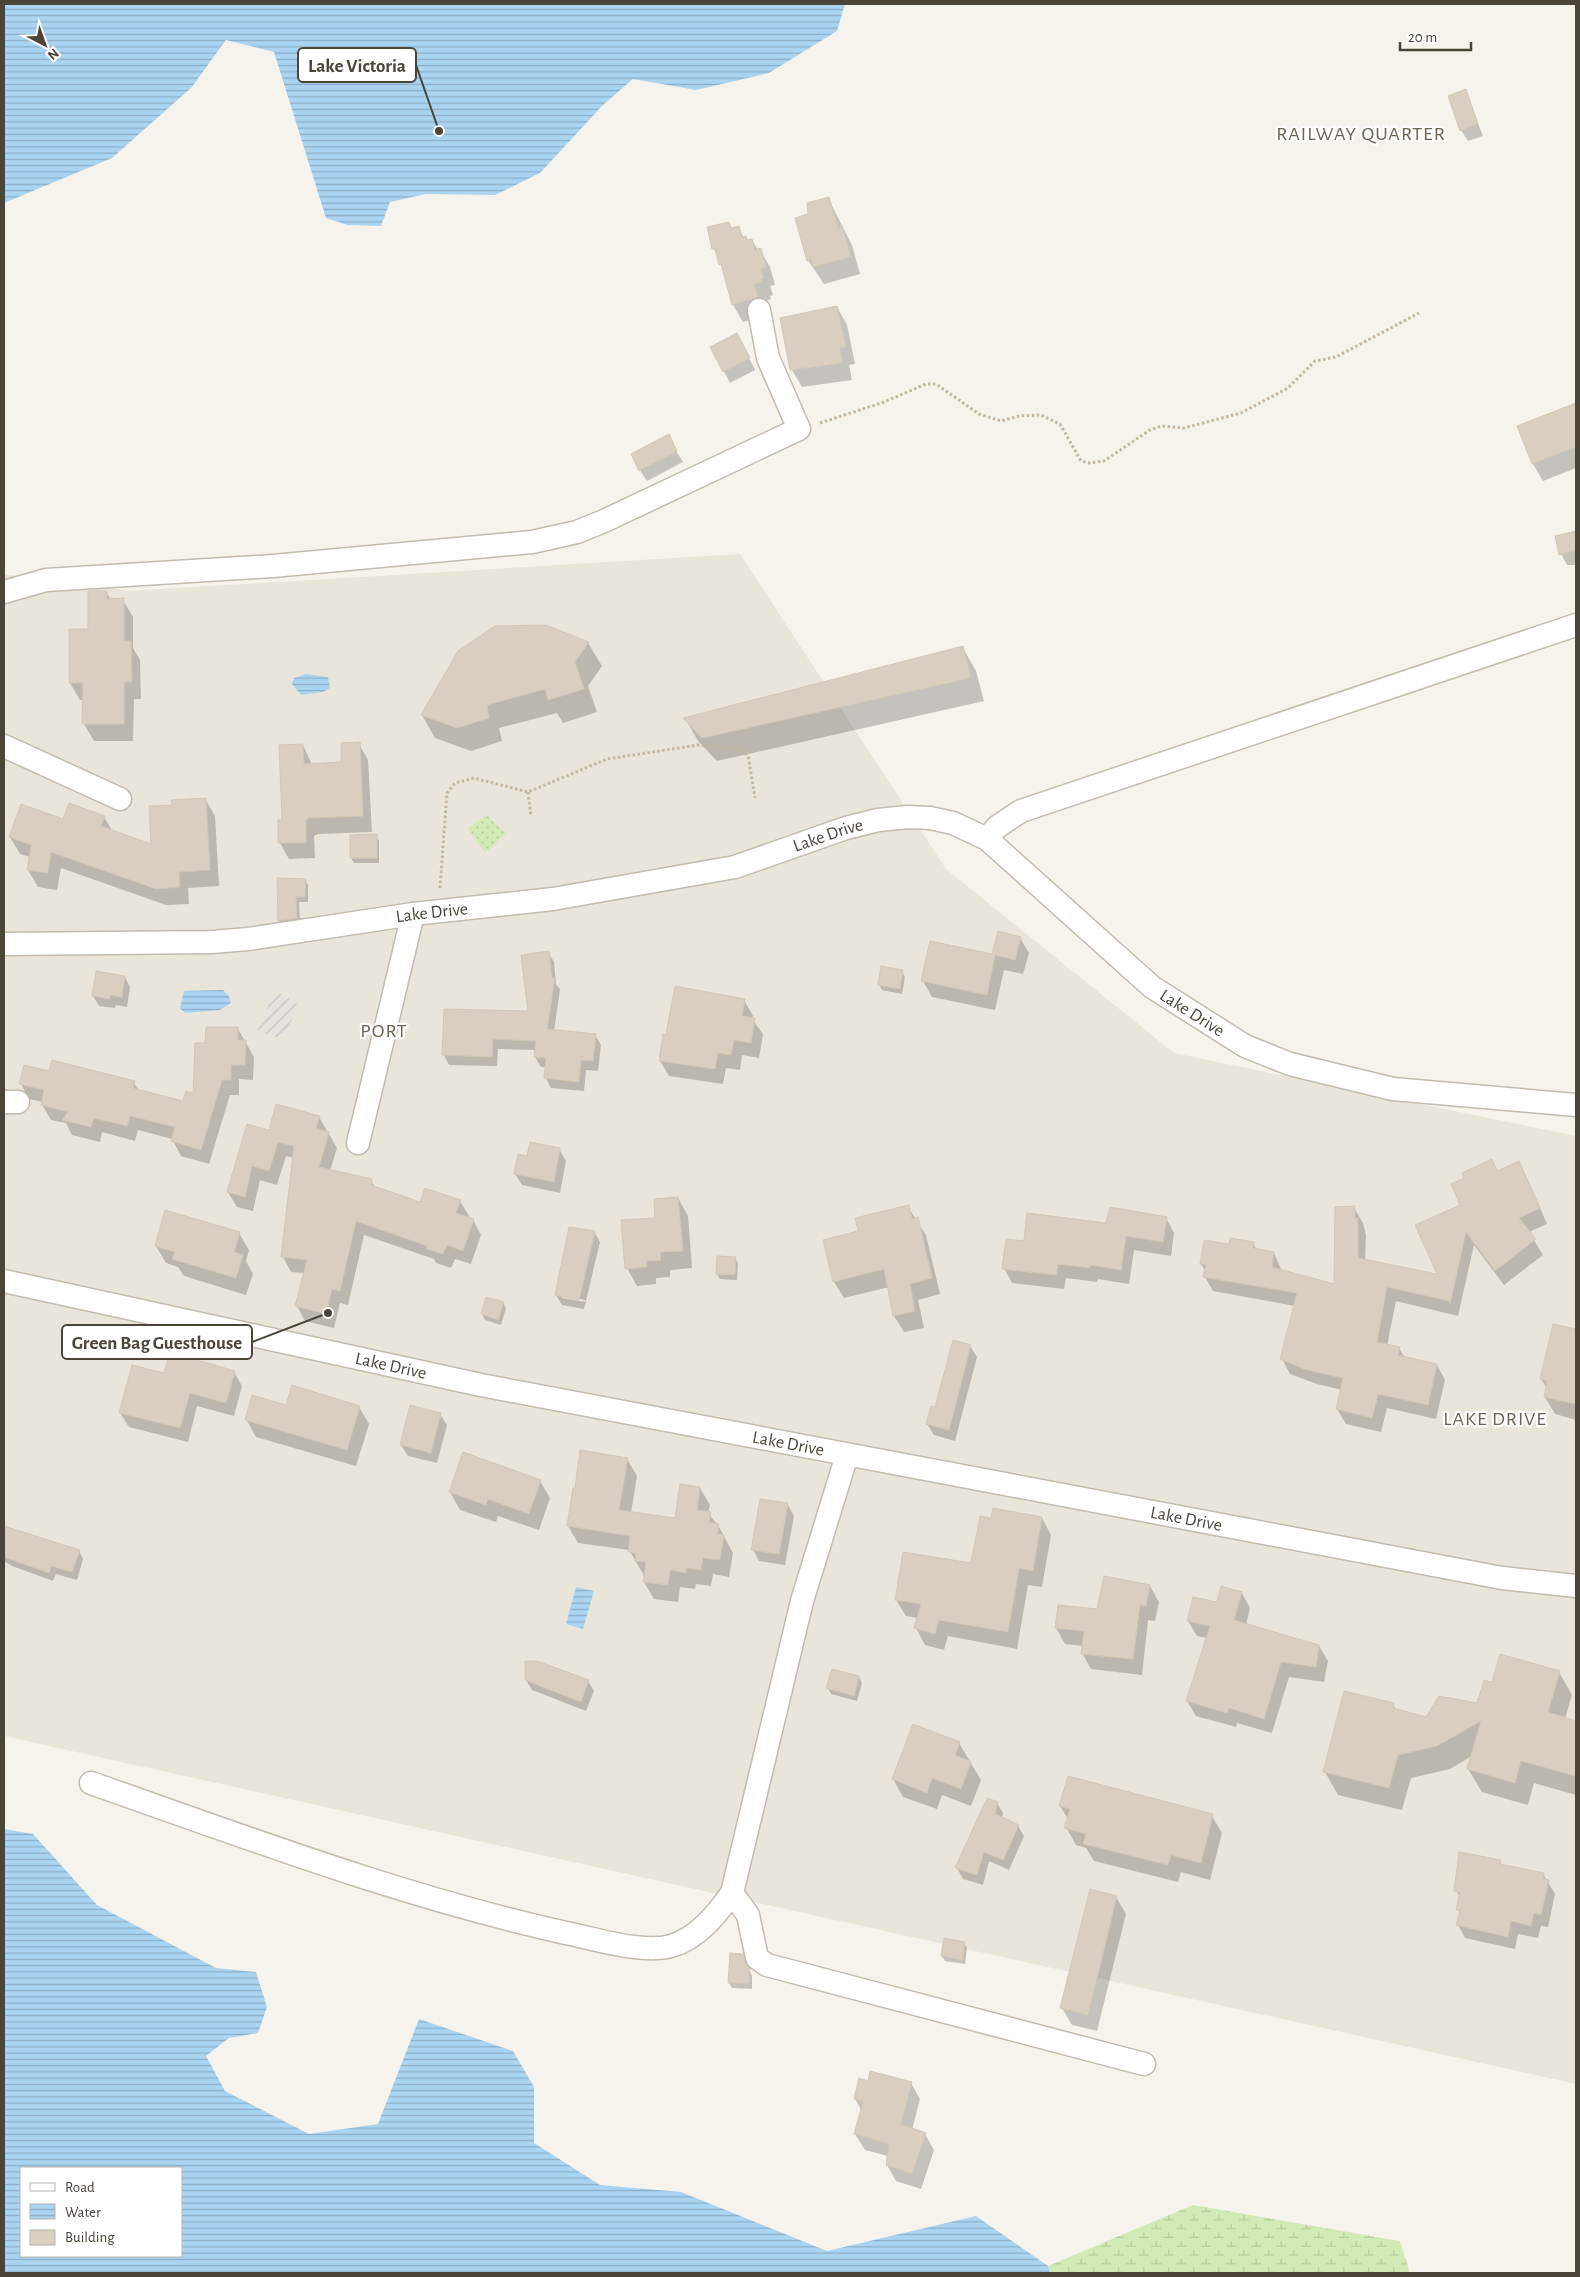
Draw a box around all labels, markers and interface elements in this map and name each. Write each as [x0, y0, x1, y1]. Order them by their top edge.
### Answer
north arrow [20, 20, 70, 70]
scale bar [1400, 20, 1471, 52]
text: 20 m [1408, 30, 1437, 45]
text: N [45, 46, 61, 63]
callout: Lake Victoria [298, 48, 416, 82]
text: Lake Victoria [308, 57, 406, 76]
district label: RAILWAY QUARTER [1276, 124, 1446, 144]
street label: Lake Drive [791, 816, 865, 856]
street label: Lake Drive [395, 900, 469, 926]
street label: Lake Drive [1156, 986, 1227, 1040]
district label: PORT [360, 1021, 408, 1041]
callout: Green Bag Guesthouse [62, 1325, 252, 1359]
text: Green Bag Guesthouse [72, 1334, 242, 1353]
street label: Lake Drive [353, 1350, 428, 1383]
district label: LAKE DRIVE [1443, 1409, 1547, 1429]
street label: Lake Drive [751, 1429, 825, 1460]
street label: Lake Drive [1149, 1504, 1223, 1535]
legend [20, 2167, 182, 2257]
text: Road [65, 2180, 95, 2195]
text: Water [65, 2205, 101, 2220]
text: Building [65, 2230, 115, 2245]

